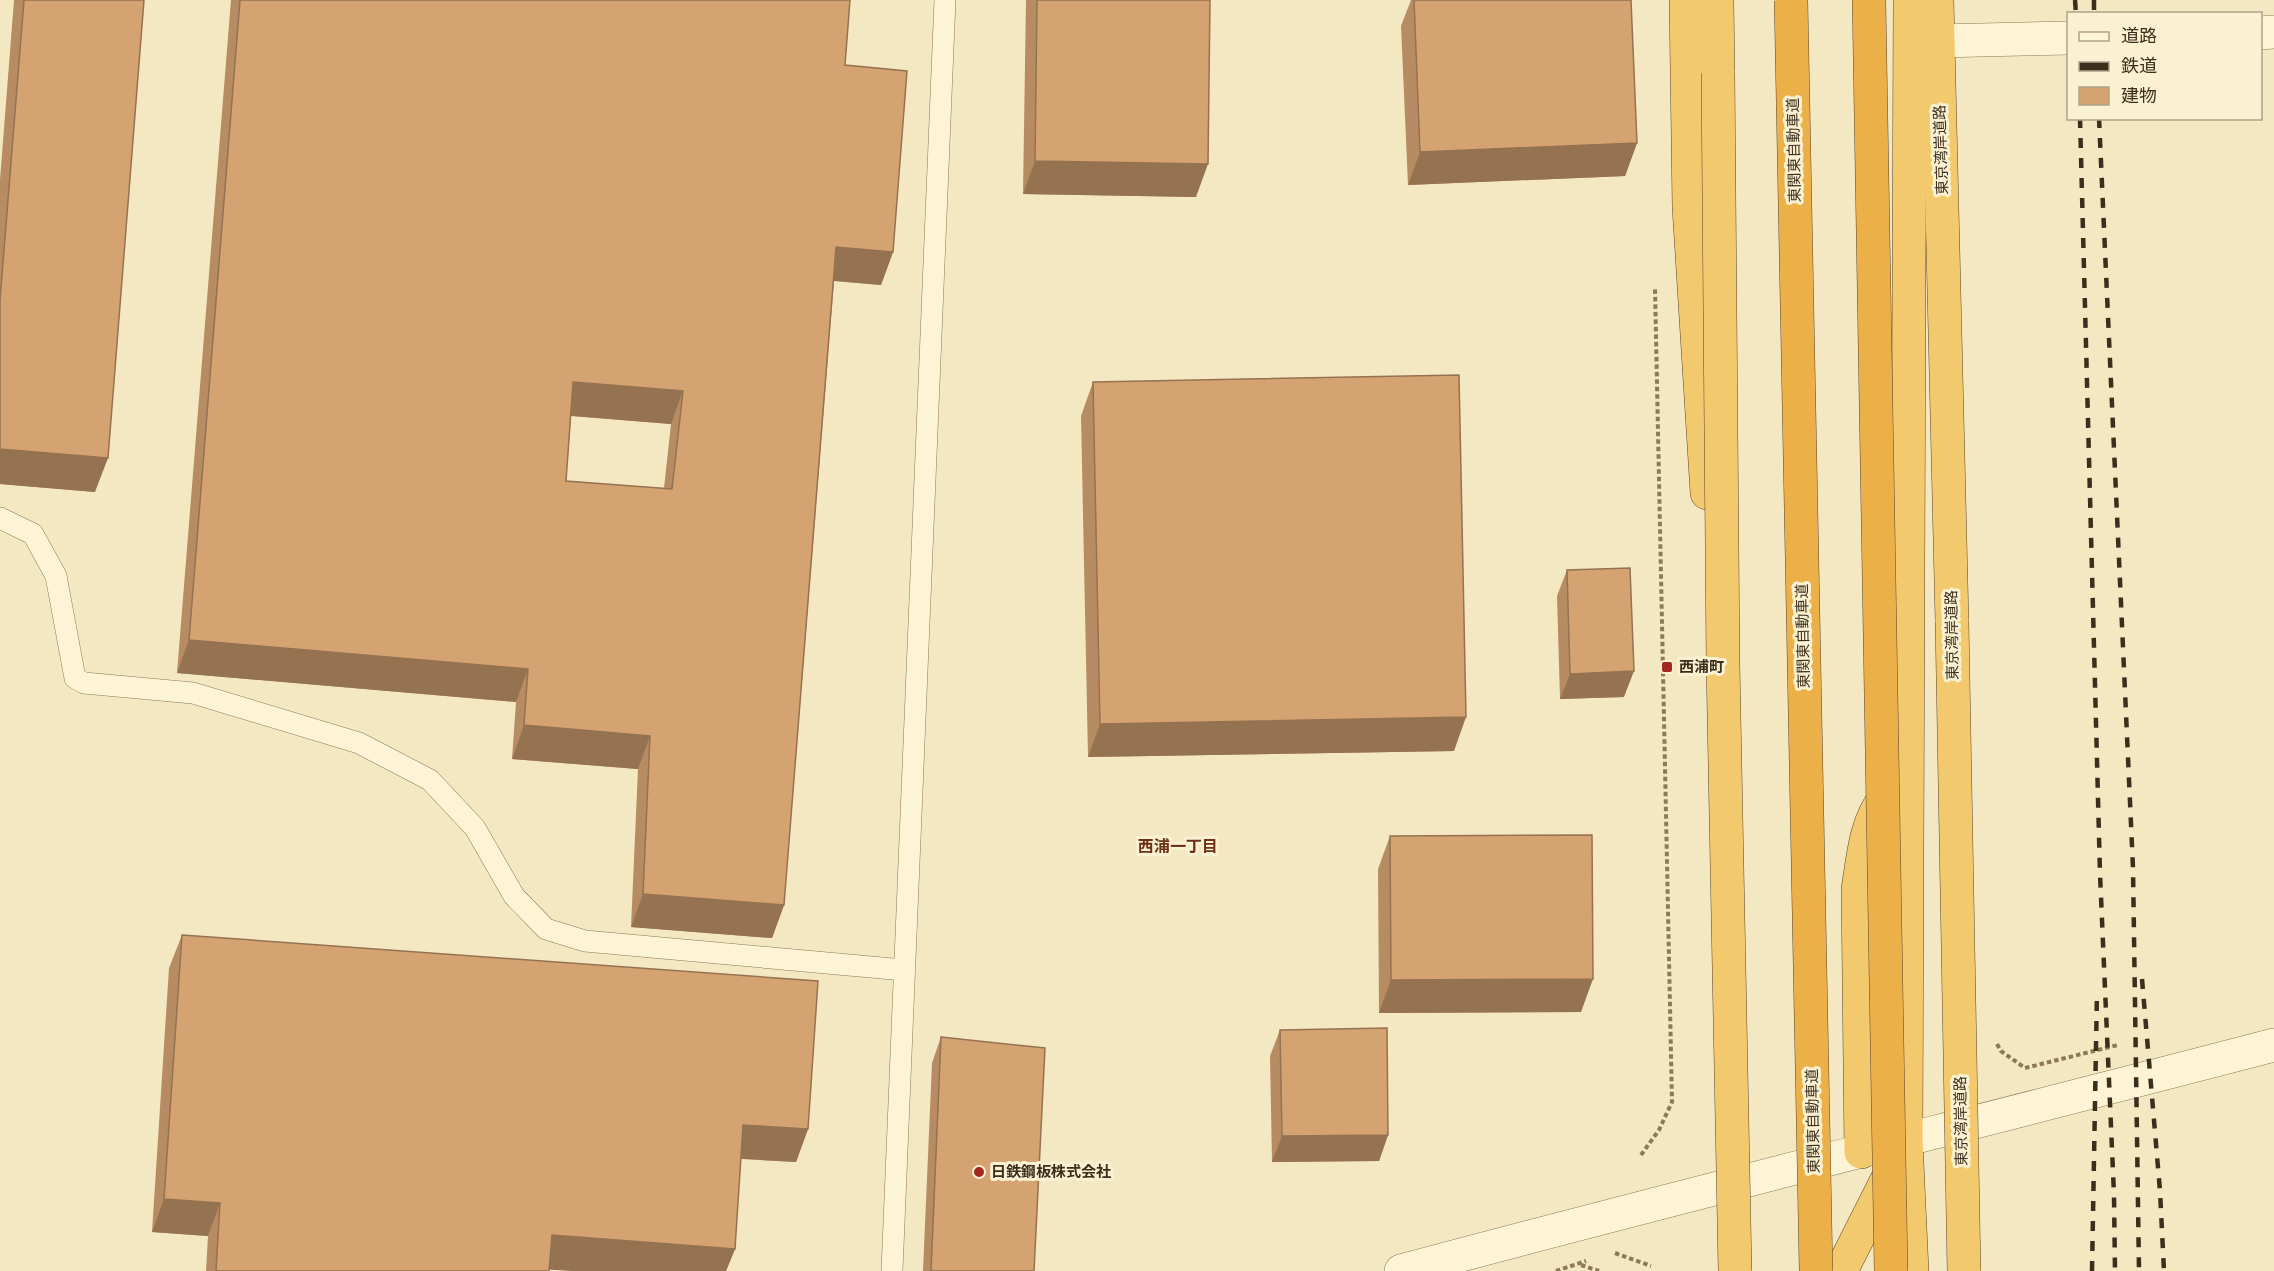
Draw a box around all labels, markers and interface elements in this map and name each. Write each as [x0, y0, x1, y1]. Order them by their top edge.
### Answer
legend [2067, 12, 2262, 120]
text: 道路 [2121, 26, 2157, 46]
text: 鉄道 [2121, 56, 2157, 76]
text: 建物 [2121, 86, 2157, 106]
street label: 東関東自動車道 [1785, 97, 1803, 203]
street label: 東京湾岸道路 [1931, 105, 1951, 195]
street label: 東関東自動車道 [1794, 583, 1812, 689]
street label: 東京湾岸道路 [1943, 590, 1961, 680]
place label: 西浦町 [1679, 658, 1724, 675]
marker: 西浦町 [1660, 660, 1674, 674]
district label: 西浦一丁目 [1138, 837, 1218, 855]
street label: 東関東自動車道 [1804, 1068, 1822, 1174]
street label: 東京湾岸道路 [1952, 1076, 1970, 1166]
place label: 日鉄鋼板株式会社 [991, 1163, 1111, 1180]
marker: 日鉄鋼板株式会社 [972, 1165, 986, 1179]

